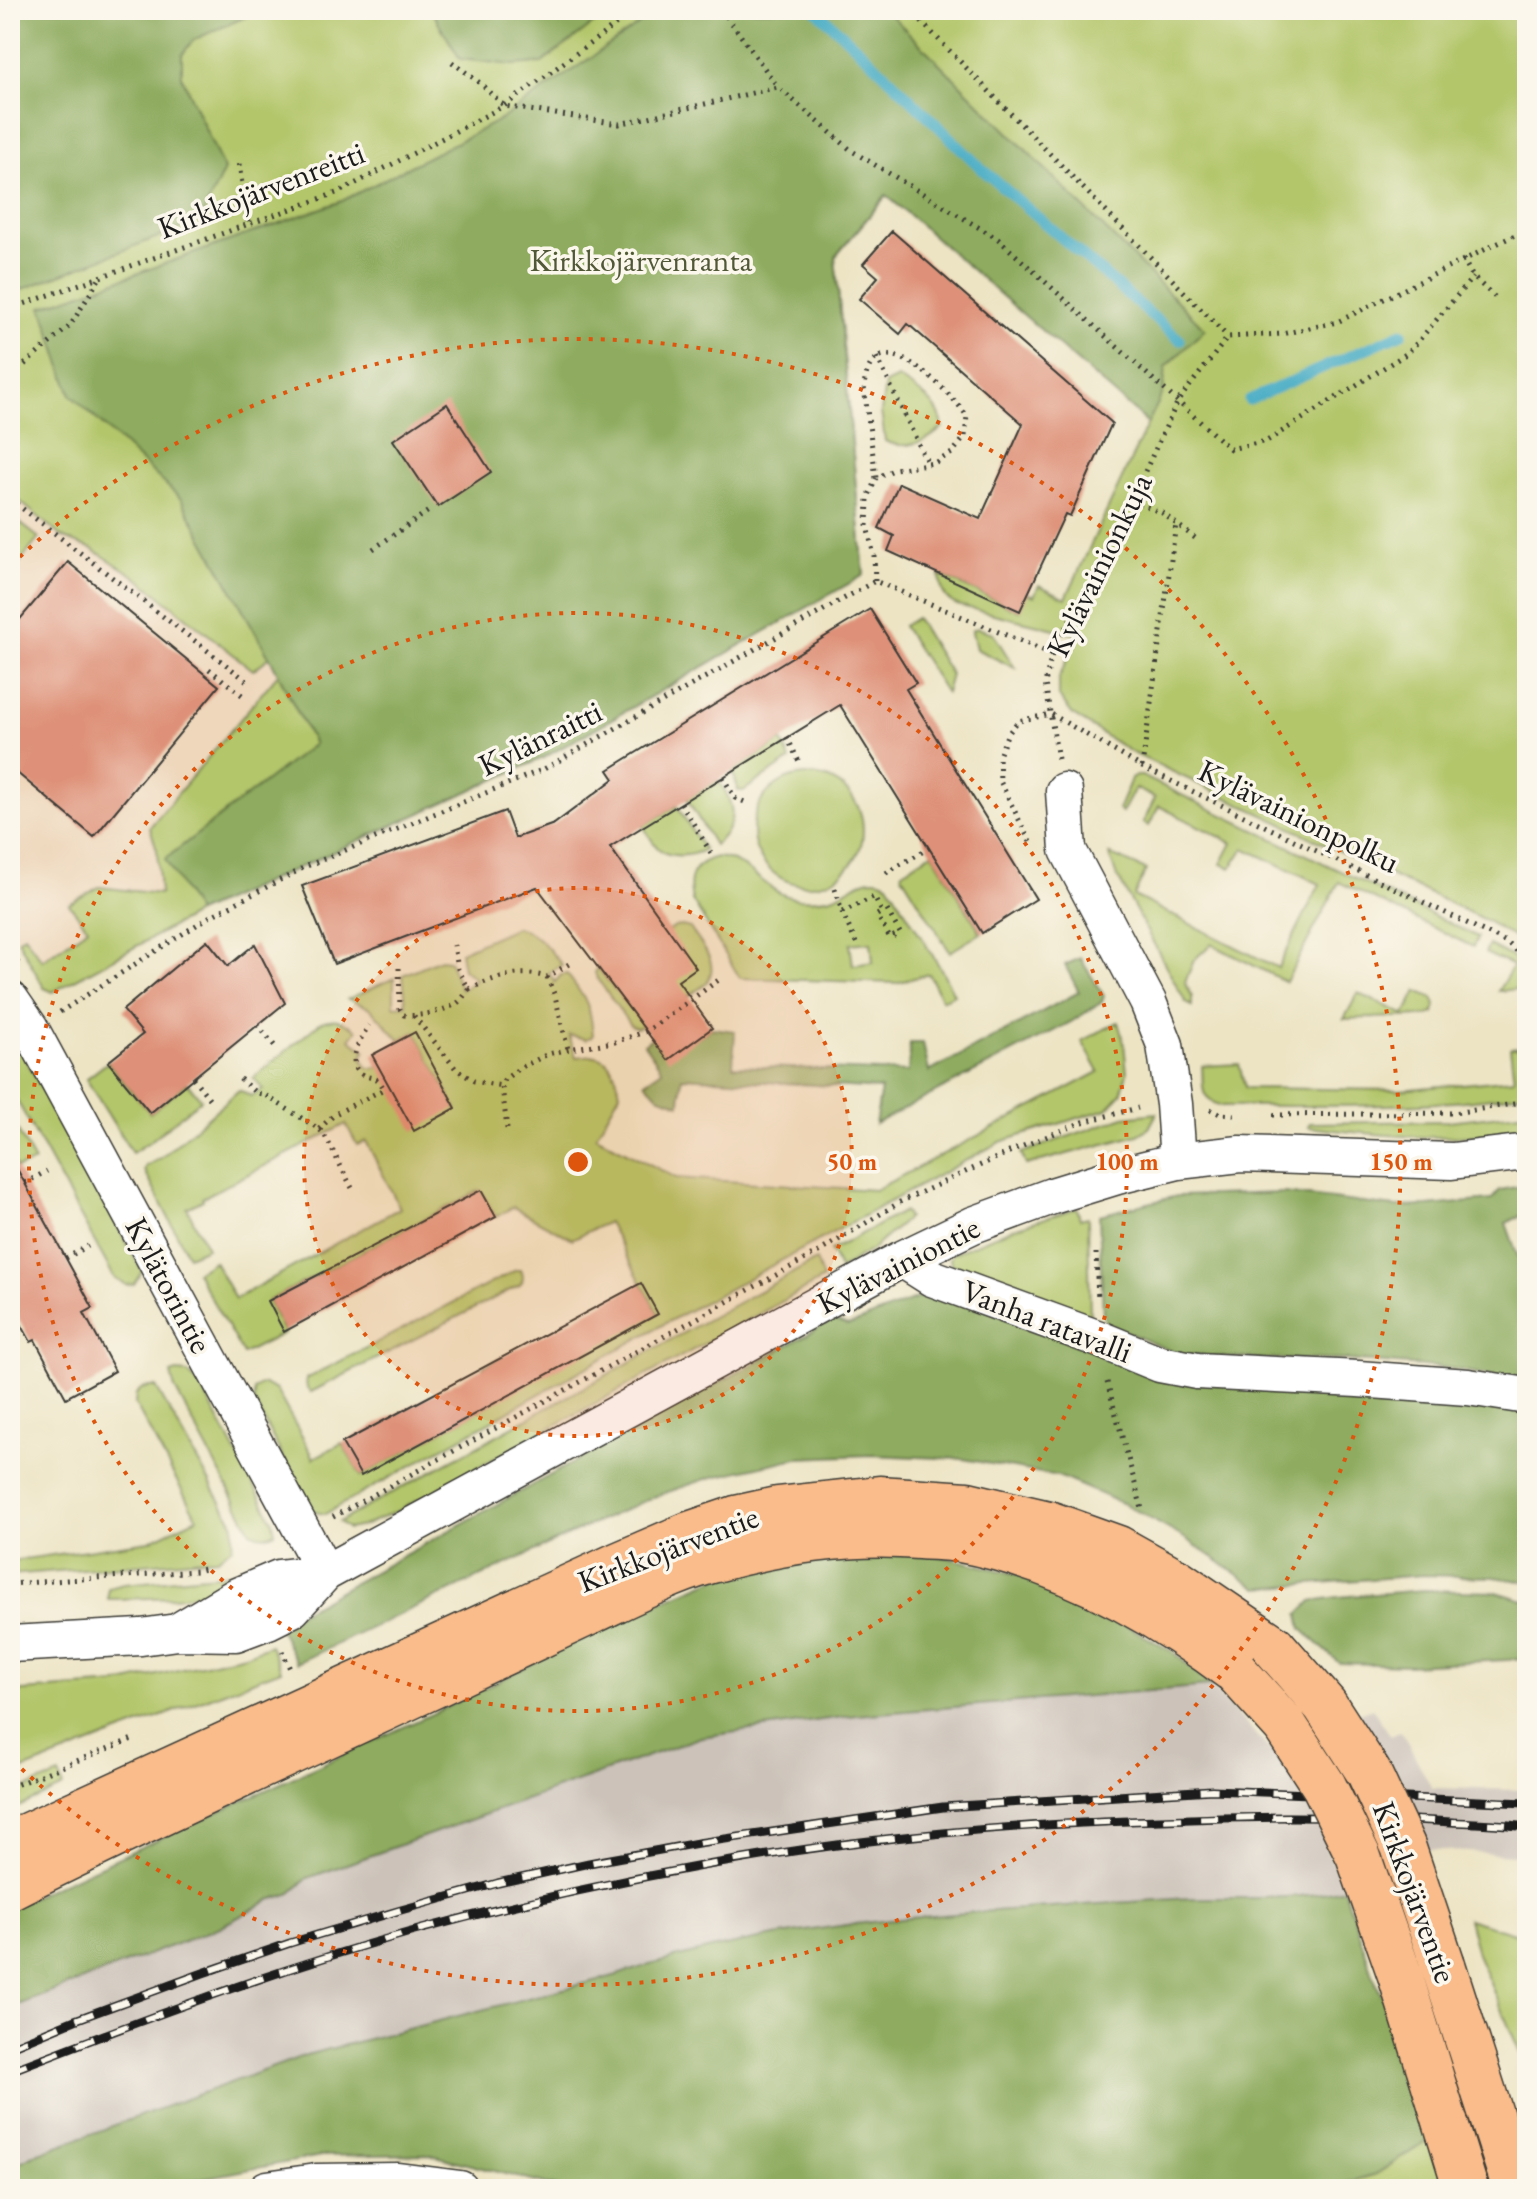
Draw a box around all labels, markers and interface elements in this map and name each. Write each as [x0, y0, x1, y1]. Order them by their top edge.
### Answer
street label: Kirkkojärvenreitti [152, 131, 371, 249]
park label: Kirkkojärvenranta [530, 239, 753, 281]
street label: Kylävainionkuja [1036, 466, 1162, 664]
street label: Kylänraitti [471, 690, 609, 786]
street label: Kylävainionpolku [1191, 749, 1407, 883]
text: 50 m [827, 1146, 877, 1177]
text: 100 m [1095, 1146, 1159, 1177]
text: 150 m [1369, 1146, 1433, 1177]
centre of rings [564, 1148, 592, 1176]
street label: Kylävainiontie [809, 1206, 987, 1324]
street label: Kylätorintie [116, 1210, 222, 1360]
street label: Vanha ratavalli [956, 1269, 1138, 1373]
street label: Kirkkojärventie [572, 1495, 764, 1603]
street label: Kirkkojärventie [1363, 1796, 1467, 1988]

